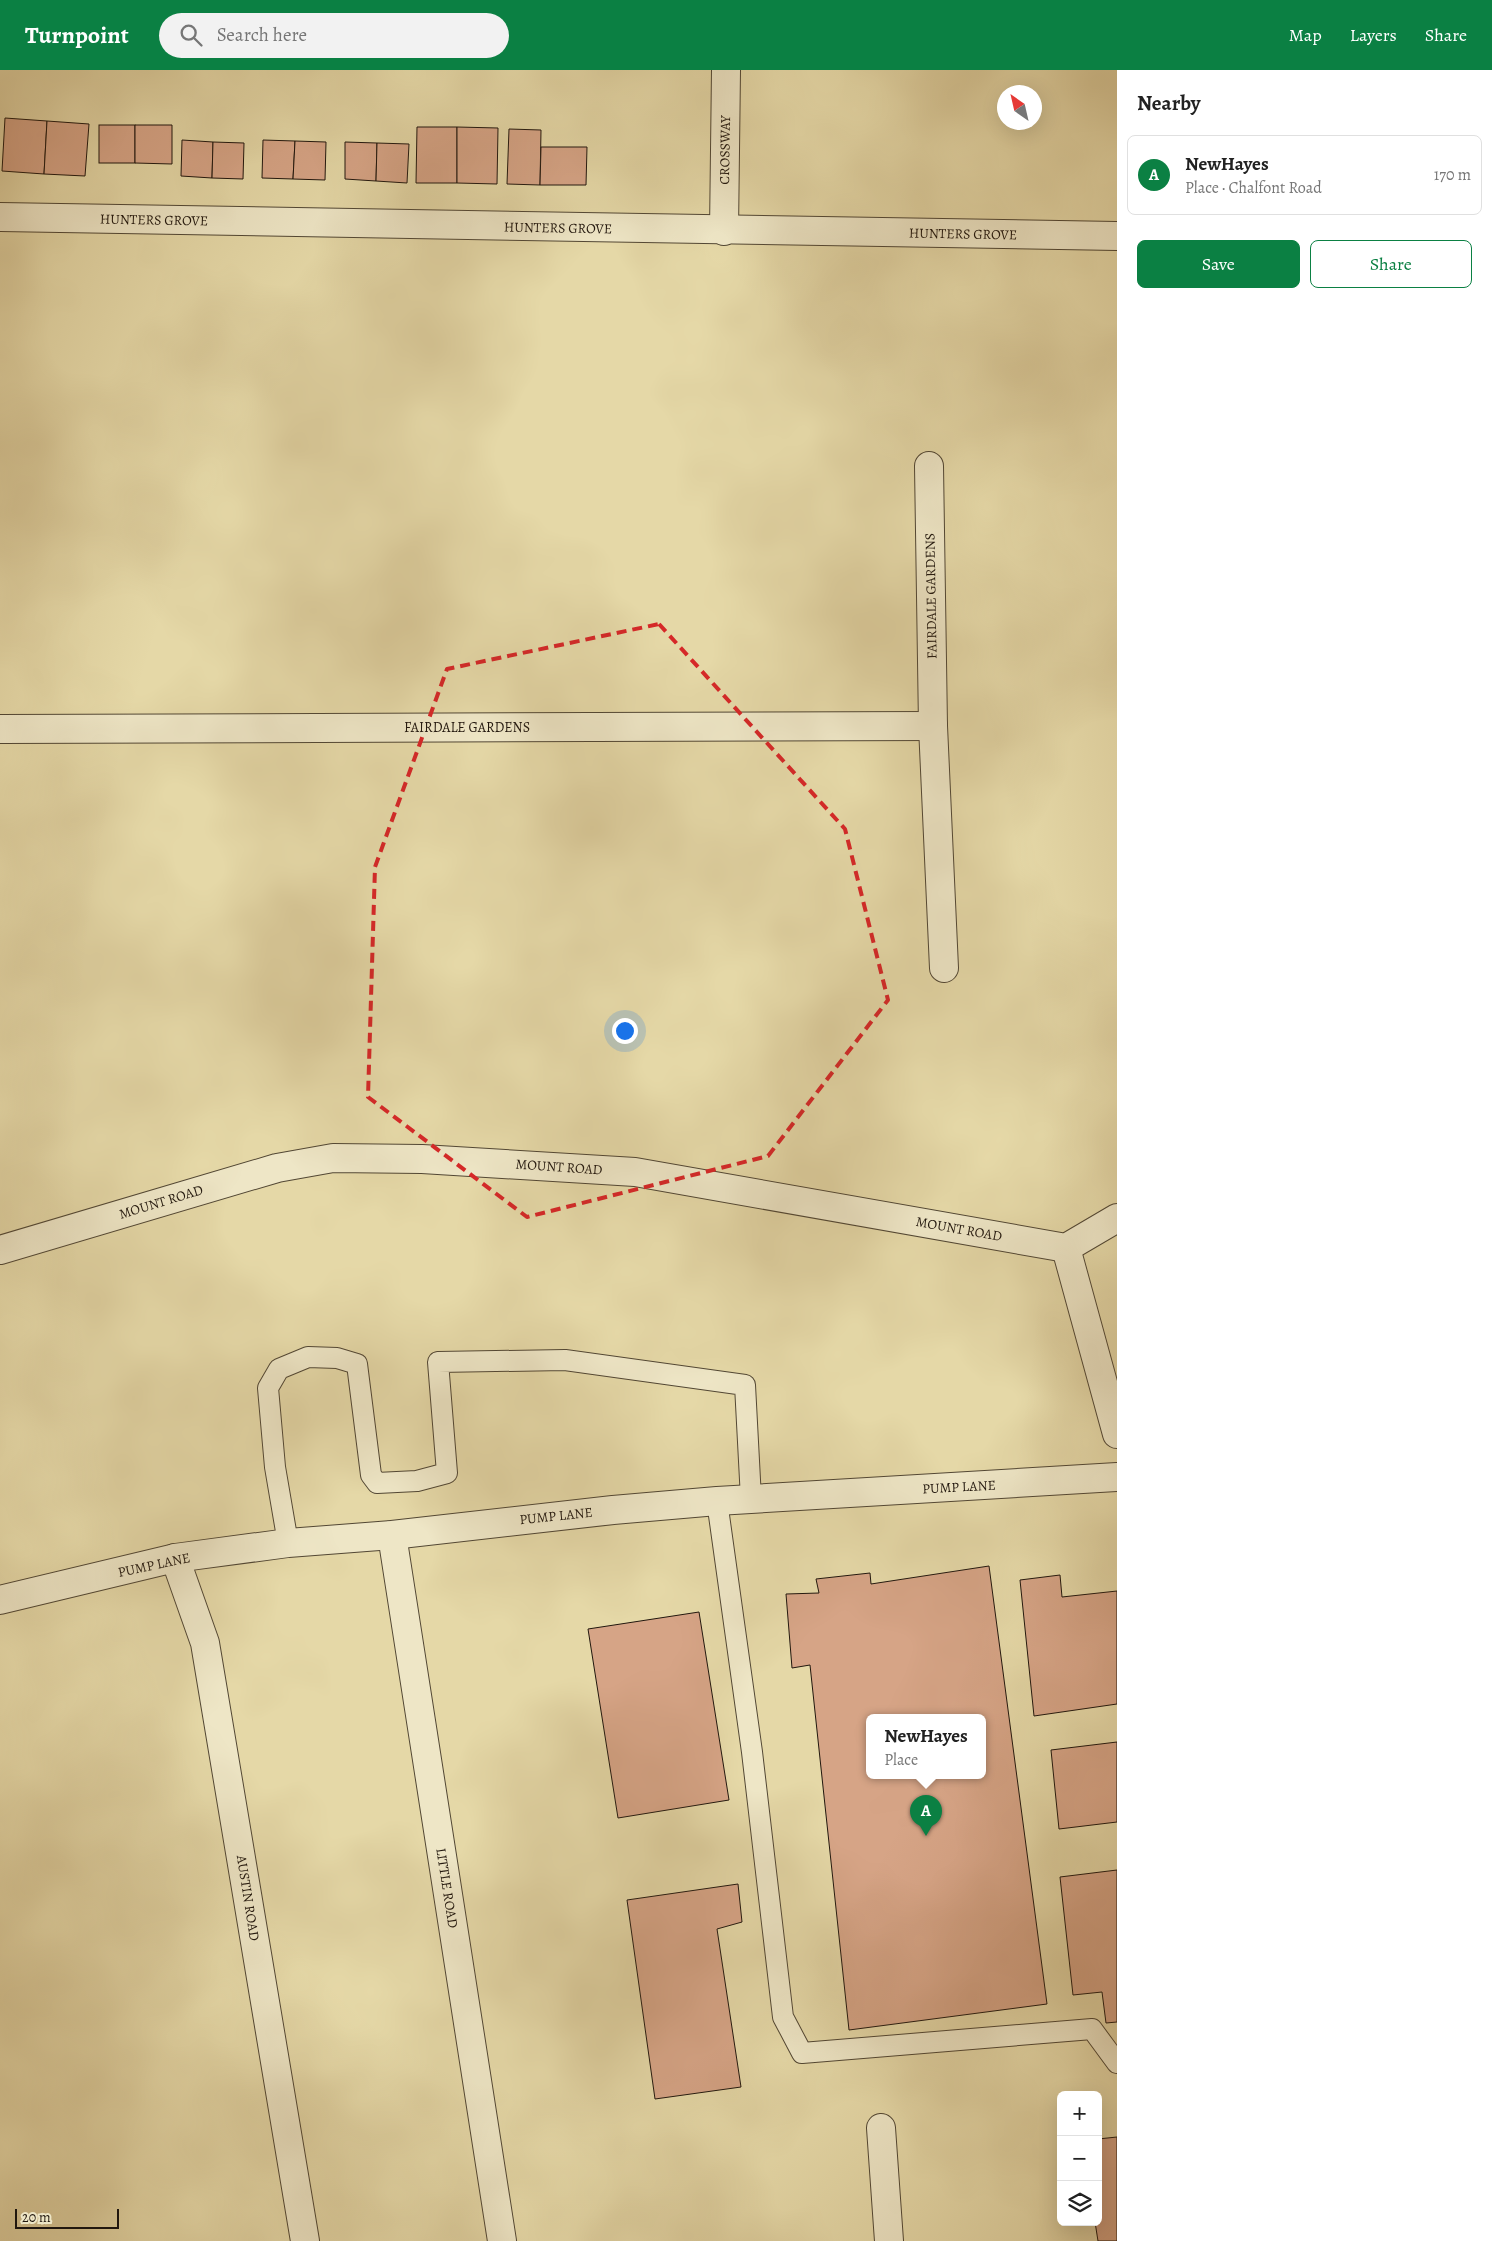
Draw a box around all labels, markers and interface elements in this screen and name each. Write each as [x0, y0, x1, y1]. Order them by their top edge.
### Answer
search box [159, 13, 509, 58]
text: Turnpoint [25, 19, 129, 51]
icon: search [177, 21, 205, 49]
text: Search here [217, 22, 307, 48]
text: Map [1289, 23, 1322, 47]
text: Layers [1350, 23, 1397, 47]
text: Share [1425, 23, 1467, 47]
north arrow [997, 85, 1042, 130]
text: Nearby [1137, 89, 1200, 117]
street label: CROSSWAY [715, 115, 735, 185]
text: NewHayes [1185, 151, 1269, 177]
text: A [1149, 164, 1159, 186]
text: 170 m [1434, 164, 1471, 186]
text: Place · Chalfont Road [1185, 177, 1322, 199]
street label: HUNTERS GROVE [100, 210, 208, 230]
street label: HUNTERS GROVE [504, 218, 612, 238]
street label: HUNTERS GROVE [909, 224, 1017, 244]
button: Save [1137, 240, 1300, 288]
button: Share [1310, 240, 1472, 288]
street label: FAIRDALE GARDENS [920, 533, 942, 659]
street label: FAIRDALE GARDENS [404, 718, 530, 737]
your location [612, 1018, 638, 1044]
street label: MOUNT ROAD [515, 1154, 603, 1180]
street label: MOUNT ROAD [117, 1180, 206, 1224]
street label: MOUNT ROAD [914, 1212, 1004, 1246]
street label: PUMP LANE [922, 1476, 996, 1498]
street label: PUMP LANE [518, 1503, 594, 1529]
street label: PUMP LANE [116, 1548, 192, 1582]
popup [866, 1714, 986, 1779]
text: NewHayes [884, 1723, 968, 1749]
text: Place [884, 1749, 918, 1771]
pin: A [910, 1795, 942, 1836]
street label: LITTLE ROAD [431, 1847, 463, 1930]
street label: AUSTIN ROAD [232, 1853, 264, 1942]
map controls [1057, 2091, 1102, 2226]
button: + [1057, 2091, 1102, 2136]
button: − [1057, 2136, 1102, 2181]
button: layers [1057, 2181, 1102, 2226]
scale bar [15, 2206, 119, 2229]
text: 20 m [22, 2208, 51, 2227]

